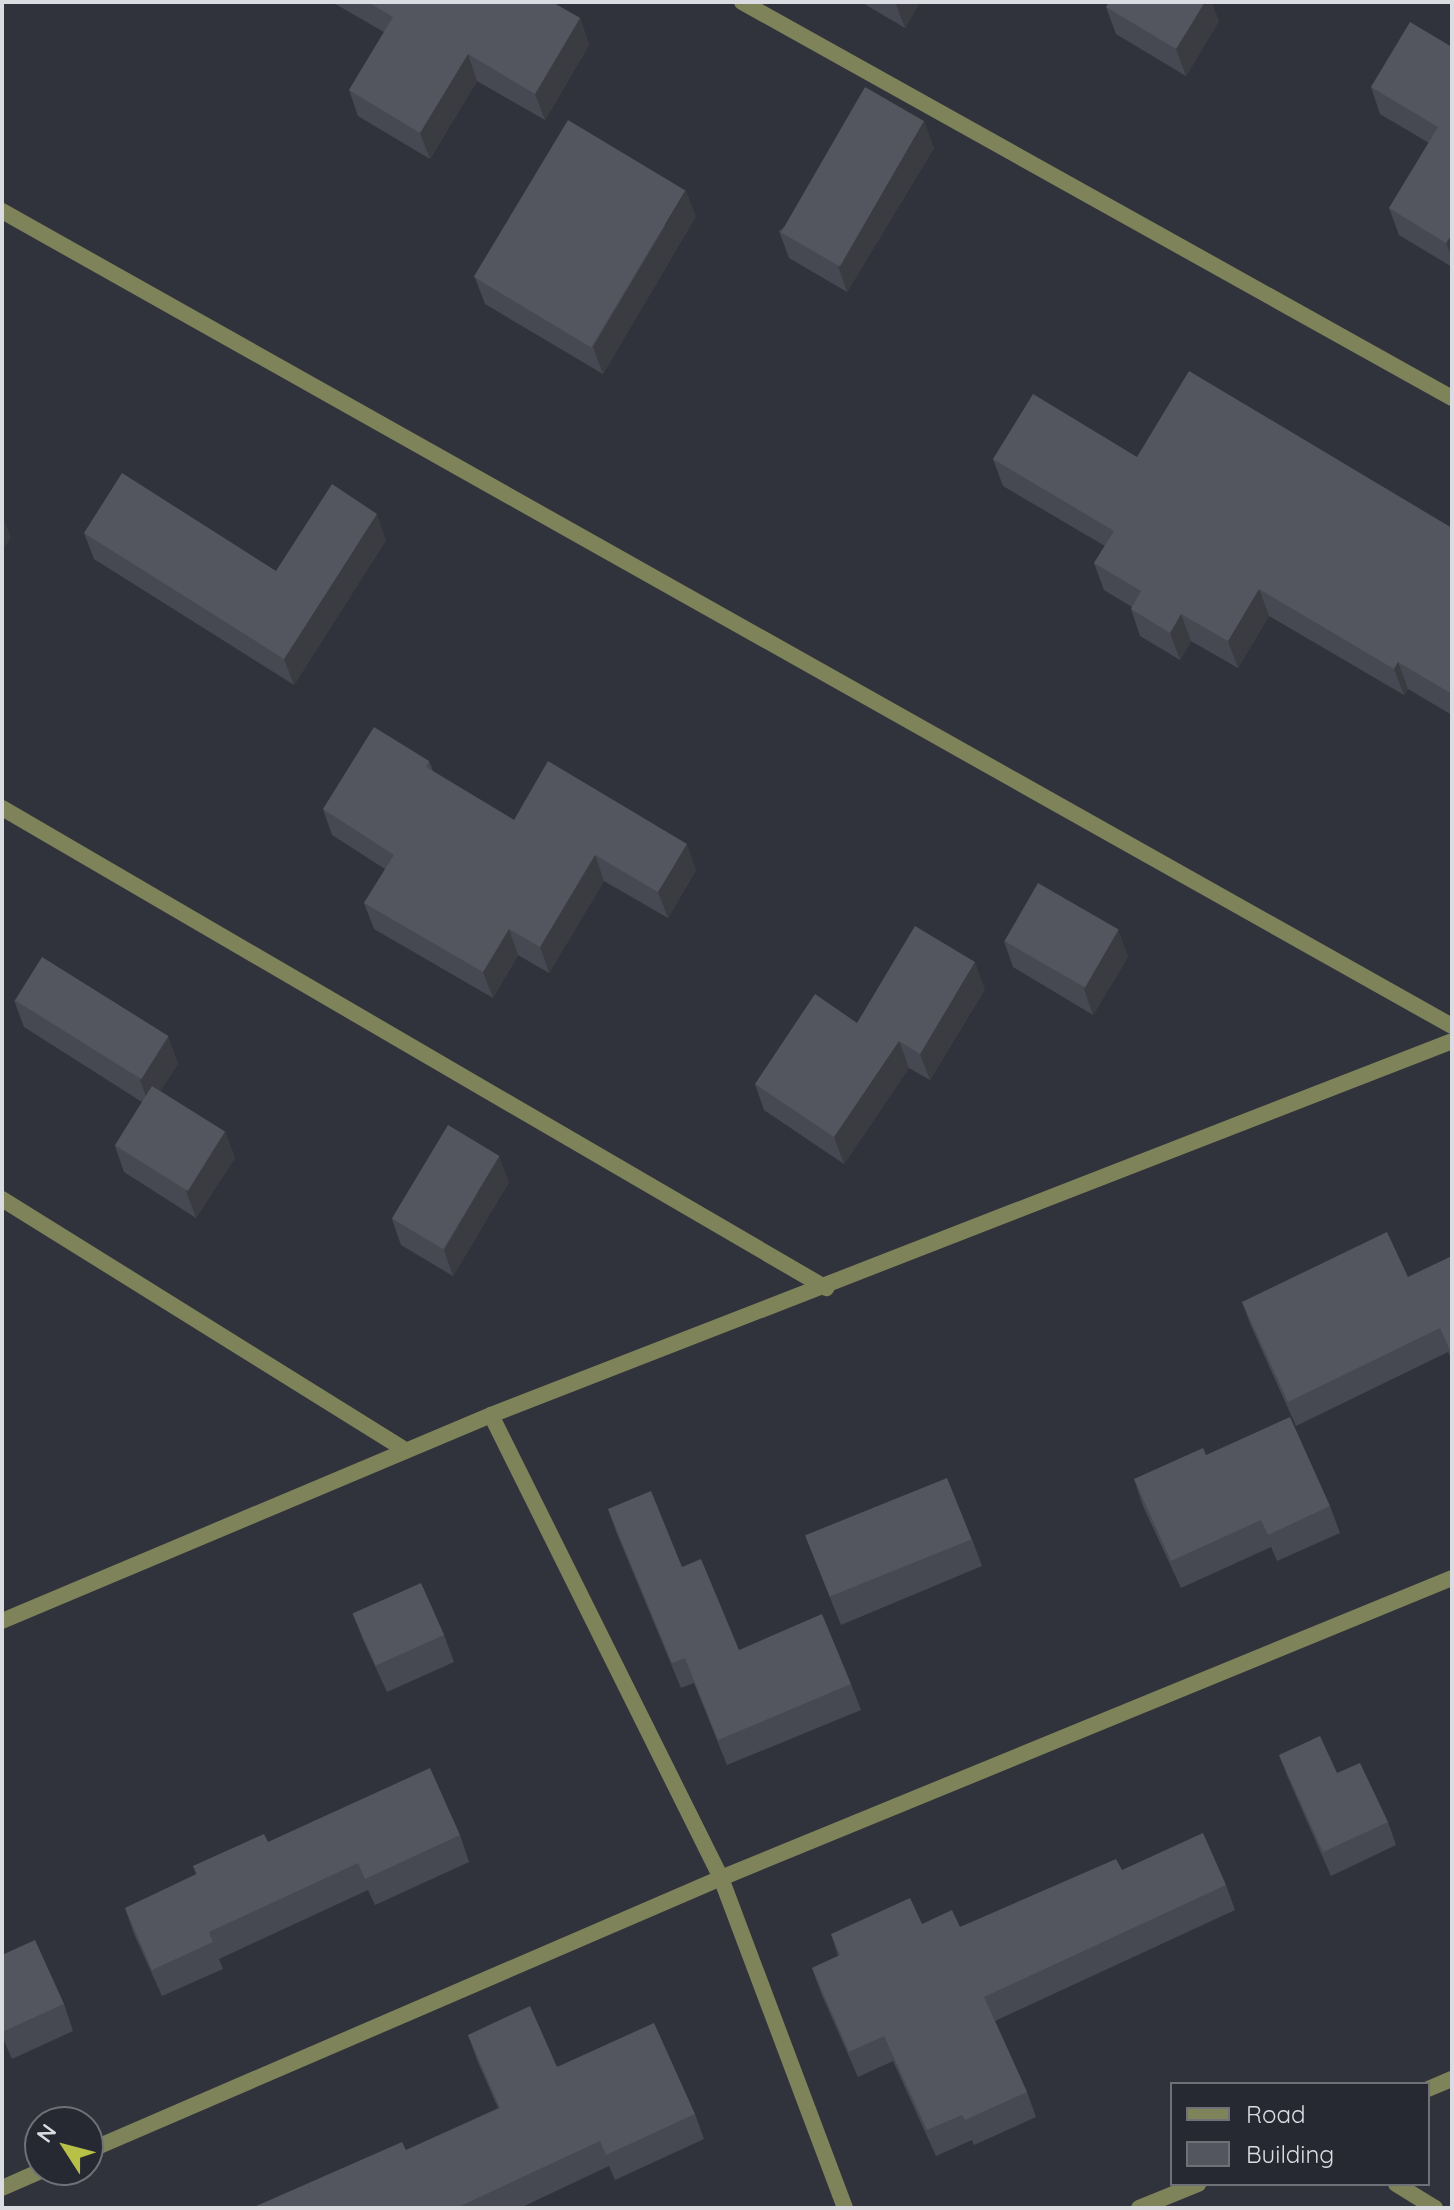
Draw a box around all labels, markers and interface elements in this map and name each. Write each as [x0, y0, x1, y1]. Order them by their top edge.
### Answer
legend [1170, 2082, 1430, 2186]
text: Road [1246, 2099, 1306, 2129]
north arrow [24, 2106, 104, 2186]
text: N [30, 2118, 62, 2148]
text: Building [1246, 2139, 1334, 2169]

